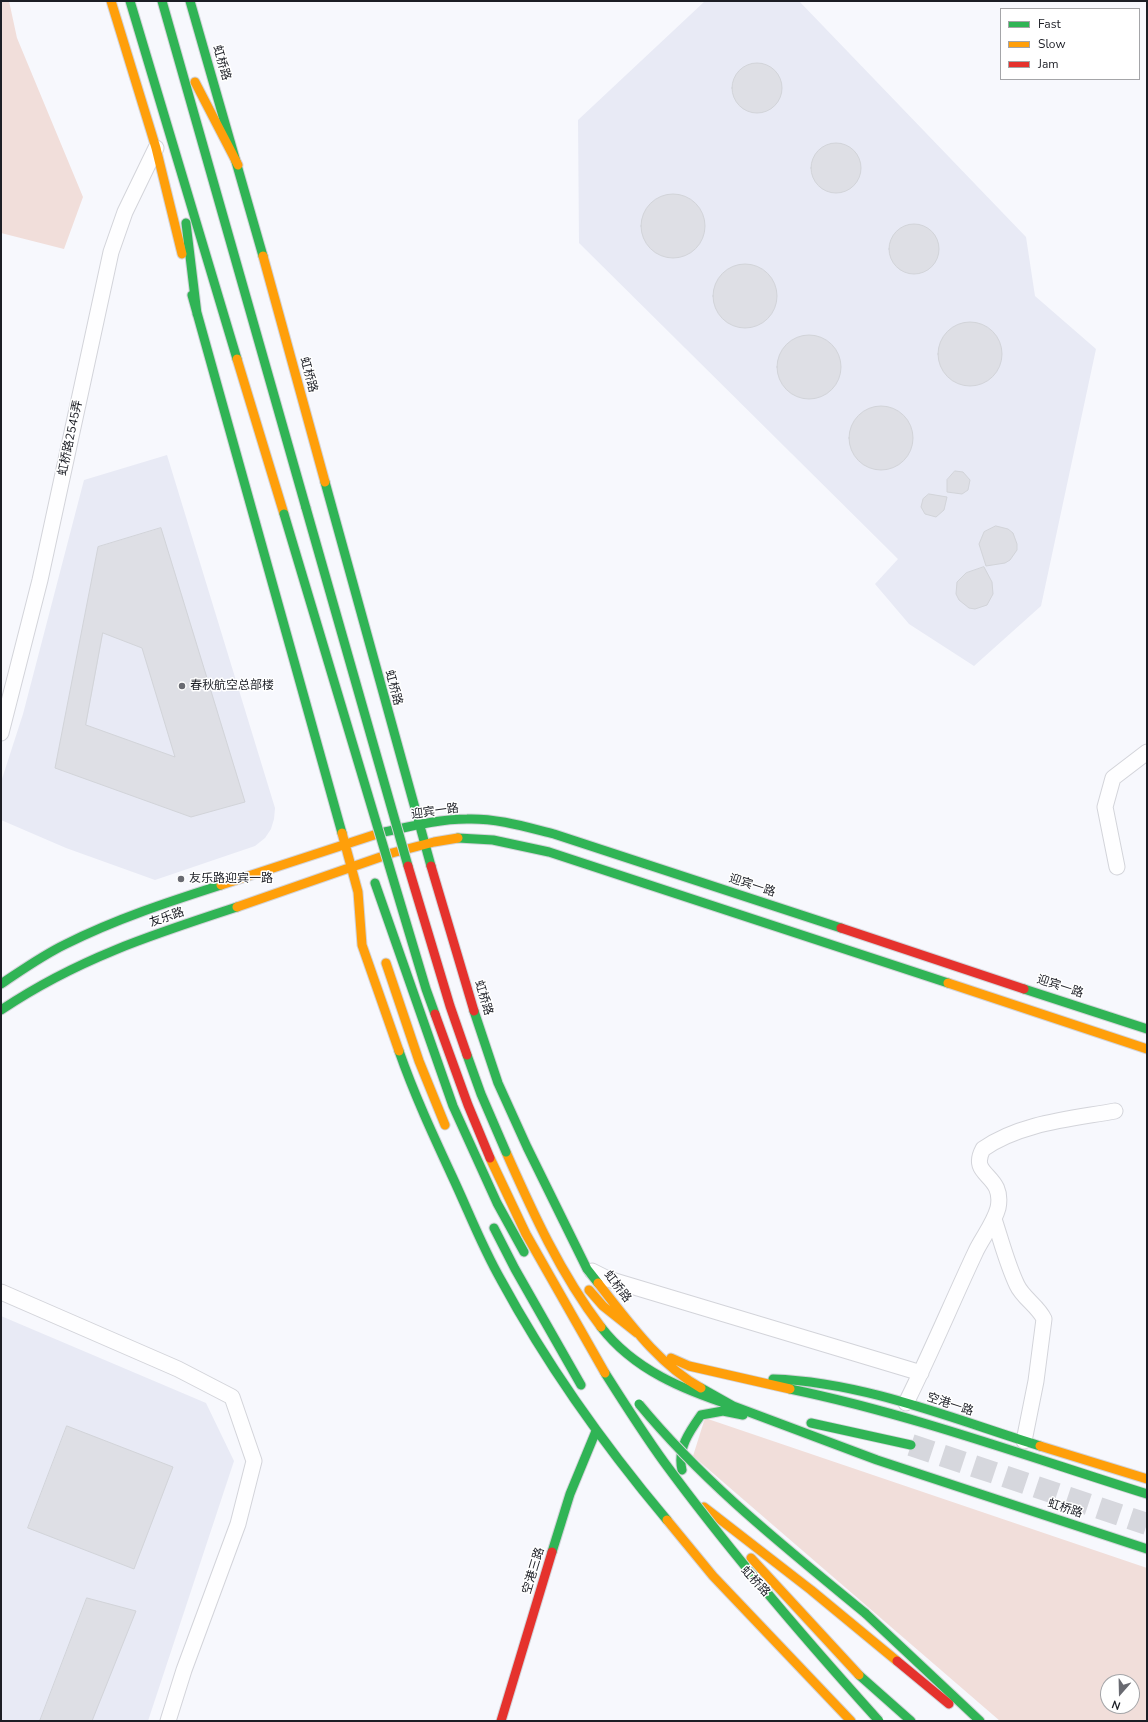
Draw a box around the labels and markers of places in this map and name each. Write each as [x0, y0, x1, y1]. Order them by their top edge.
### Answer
place label: 春秋航空总部楼 [190, 679, 274, 693]
marker: 春秋航空总部楼 [177, 681, 187, 691]
place label: 友乐路迎宾一路 [189, 872, 273, 886]
marker: 友乐路迎宾一路 [176, 874, 186, 884]

